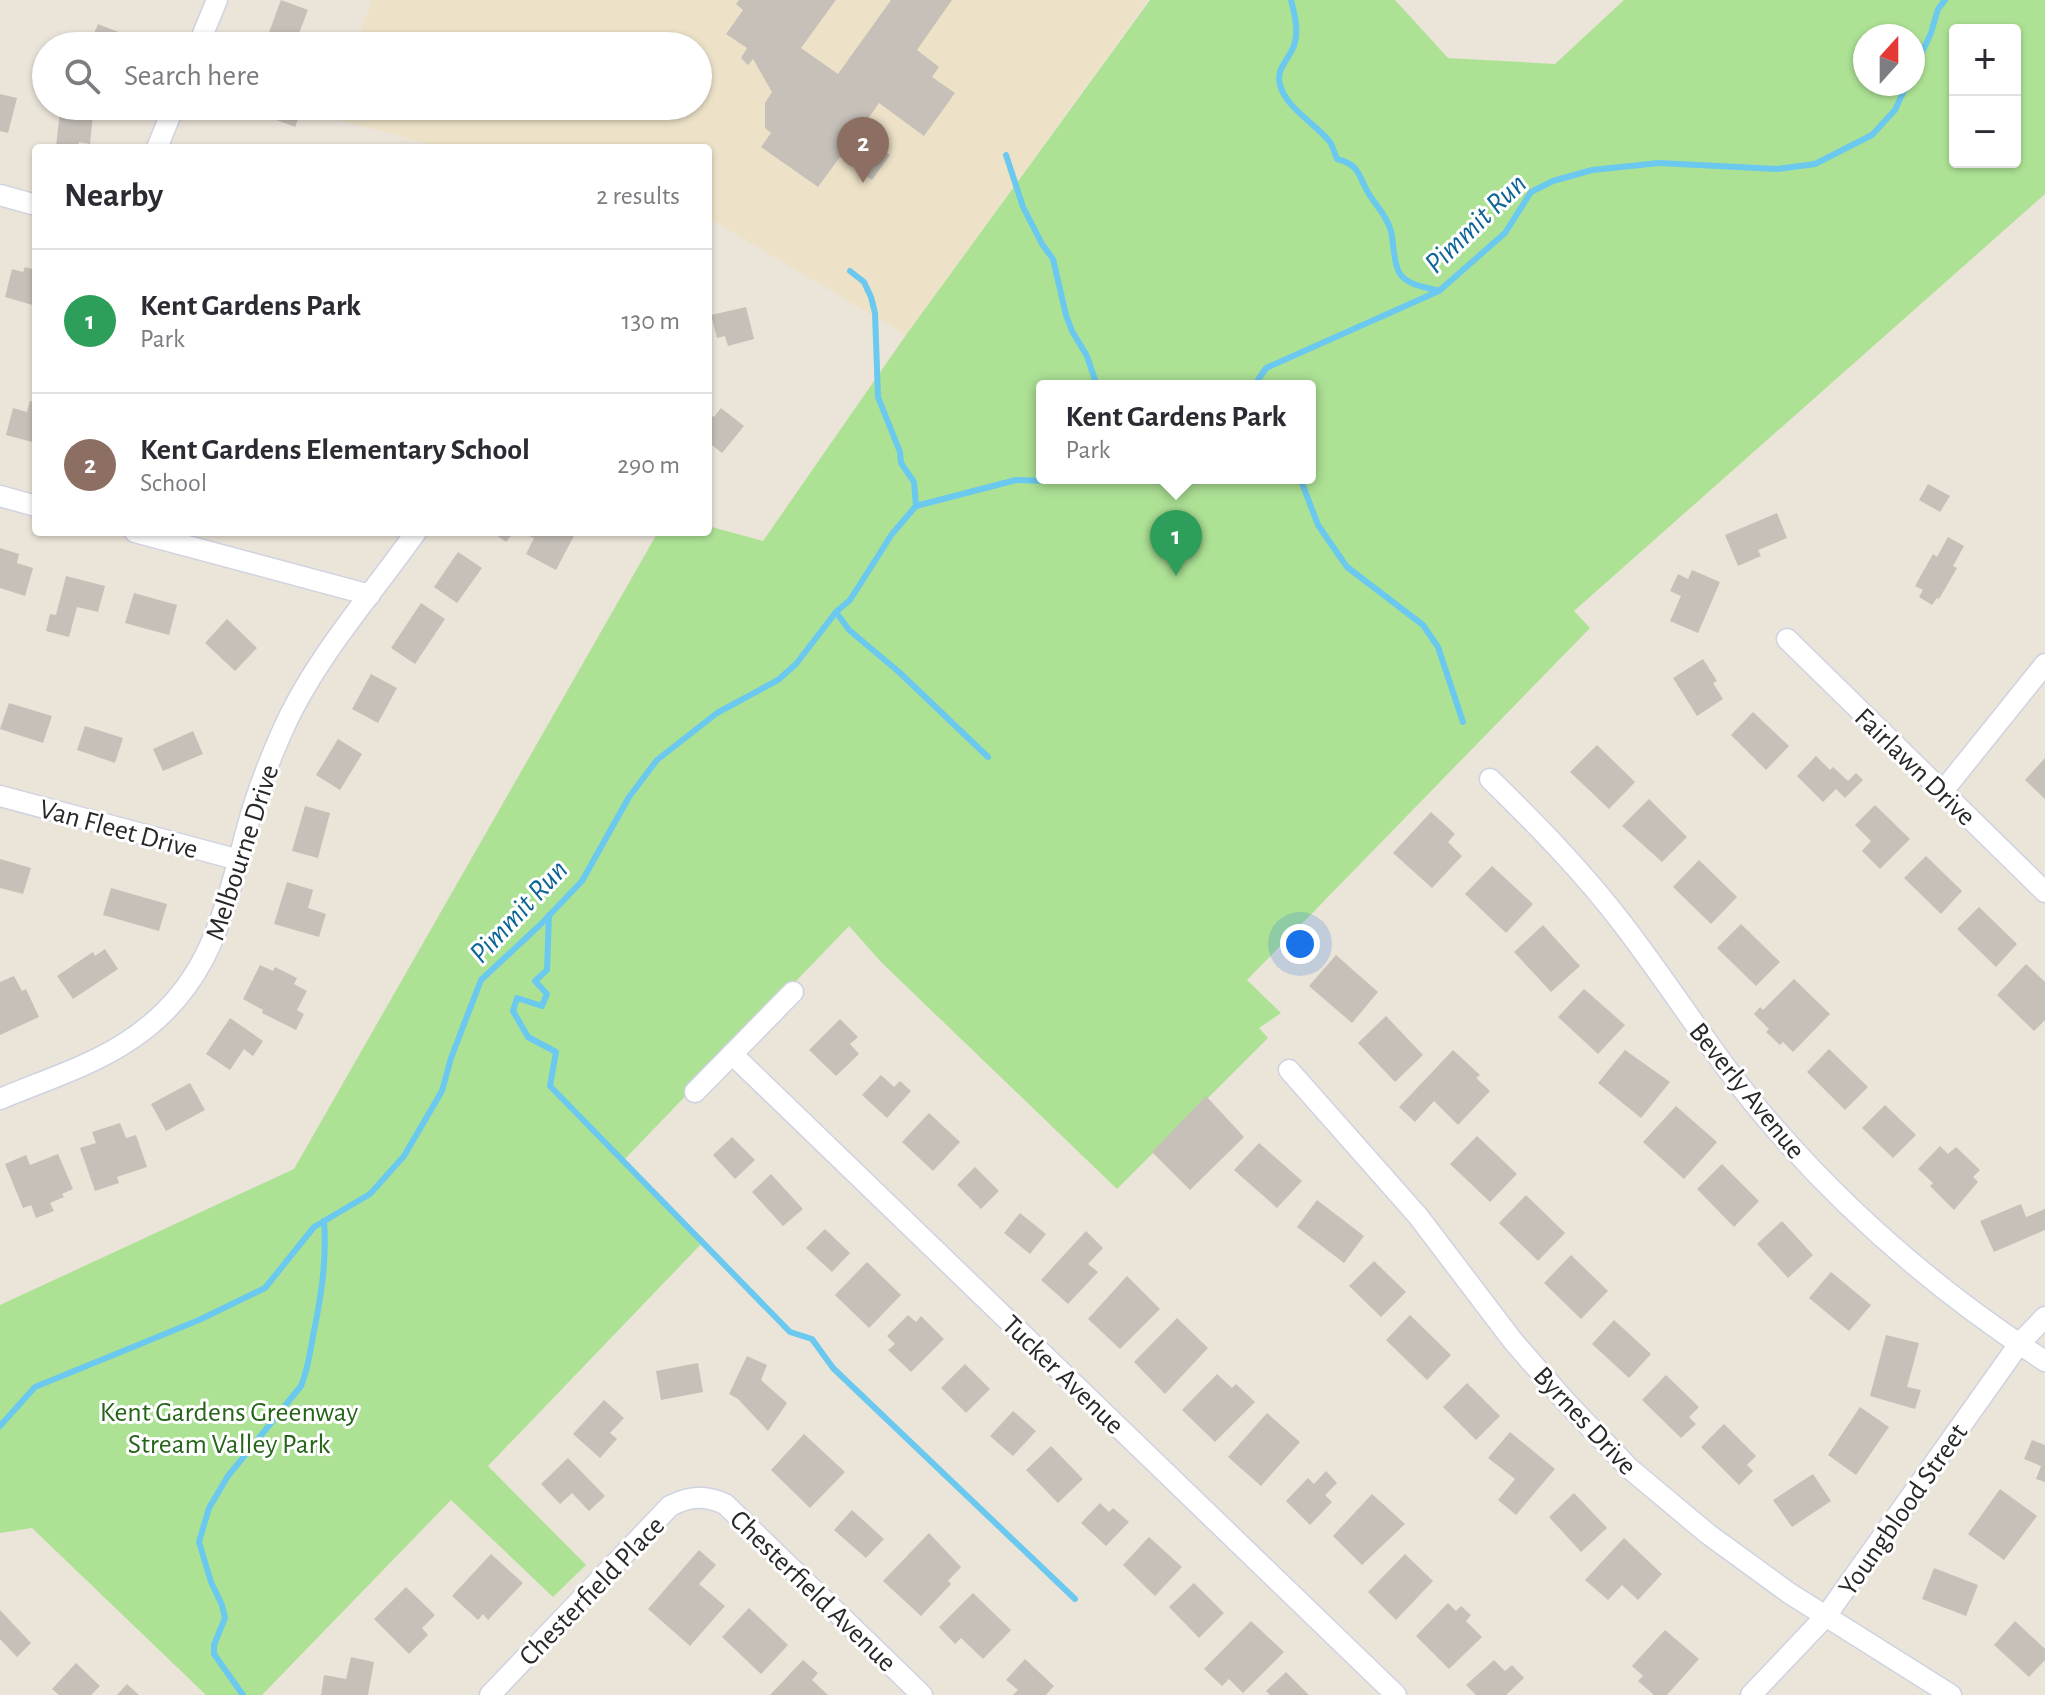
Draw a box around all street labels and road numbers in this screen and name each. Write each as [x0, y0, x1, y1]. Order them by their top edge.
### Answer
street label: Fairlawn Drive [1849, 703, 1980, 832]
street label: Melbourne Drive [201, 761, 284, 944]
street label: Van Fleet Drive [36, 795, 201, 865]
street label: Beverly Avenue [1683, 1018, 1810, 1165]
street label: Tucker Avenue [996, 1311, 1129, 1440]
street label: Byrnes Drive [1528, 1362, 1641, 1481]
street label: Youngblood Street [1834, 1419, 1973, 1601]
street label: Chesterfield Avenue [724, 1505, 901, 1678]
street label: Chesterfield Place [514, 1511, 670, 1671]

